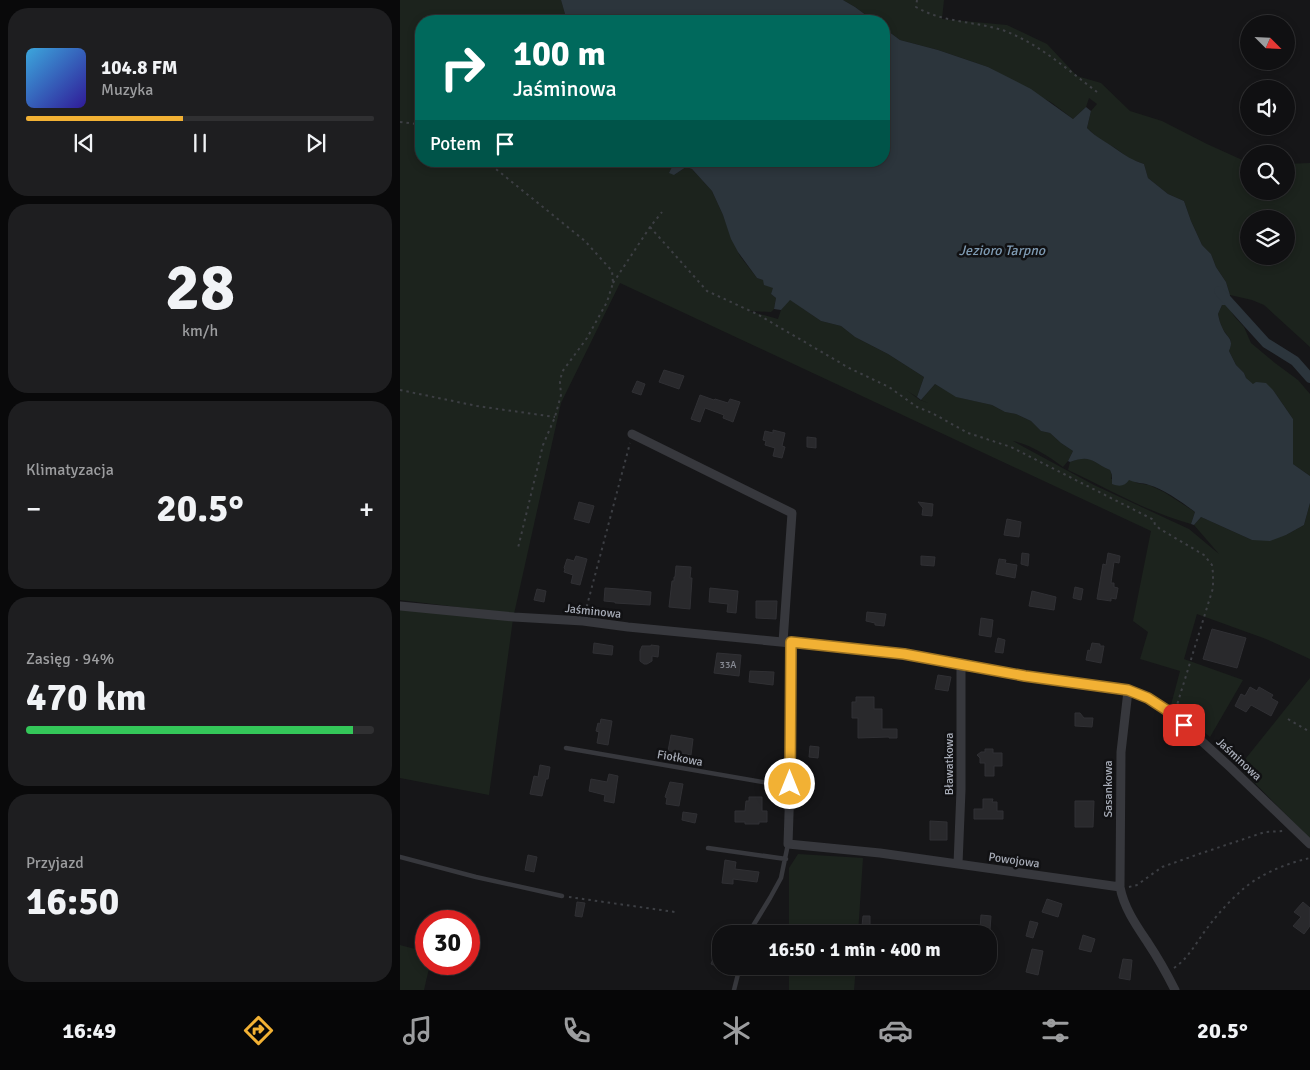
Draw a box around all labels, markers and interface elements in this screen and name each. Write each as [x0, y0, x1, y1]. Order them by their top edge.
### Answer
north arrow [1240, 15, 1295, 70]
map controls [1240, 15, 1295, 265]
text: 100 m [513, 32, 606, 75]
icon: right [430, 35, 495, 100]
text: 104.8 FM [101, 56, 178, 80]
text: Jaśminowa [513, 75, 617, 102]
text: Muzyka [101, 80, 153, 100]
button: sound [1240, 80, 1295, 135]
icon: previous [70, 129, 98, 157]
icon: pause [186, 129, 214, 157]
icon: next [302, 129, 330, 157]
icon: arrive [491, 130, 519, 158]
text: Potem [430, 132, 481, 156]
button: search [1240, 145, 1295, 200]
button: layers [1240, 210, 1295, 265]
water label: Jezioro Tarpno [959, 242, 1046, 259]
text: 28 [165, 248, 235, 328]
text: km/h [182, 321, 218, 341]
text: Klimatyzacja [26, 460, 114, 480]
text: 20.5° [156, 485, 244, 532]
text: − [26, 492, 41, 526]
text: + [359, 492, 374, 526]
street label: Jaśminowa [564, 601, 622, 622]
text: Zasięg · 94% [26, 649, 114, 669]
house number: 33A [720, 659, 736, 671]
text: 470 km [26, 674, 147, 721]
pin [1163, 704, 1205, 746]
icon: arrive [1170, 711, 1198, 739]
street label: Bławatkowa [942, 733, 957, 795]
street label: Jaśminowa [1213, 735, 1264, 784]
street label: Fiołkowa [656, 747, 704, 770]
position arrow [763, 757, 815, 809]
street label: Sasankowa [1101, 760, 1116, 818]
street label: Powojowa [987, 849, 1040, 872]
text: Przyjazd [26, 853, 84, 873]
text: 16:50 [26, 878, 119, 925]
speed limit sign: 30 [415, 910, 480, 975]
text: 16:50 · 1 min · 400 m [768, 938, 941, 962]
icon: directions [241, 1013, 276, 1048]
icon: music [400, 1013, 435, 1048]
icon: phone [559, 1013, 594, 1048]
icon: climate [719, 1013, 754, 1048]
icon: car [878, 1013, 913, 1048]
icon: filters [1038, 1013, 1073, 1048]
text: 16:49 [62, 1017, 116, 1044]
text: 20.5° [1197, 1017, 1248, 1044]

